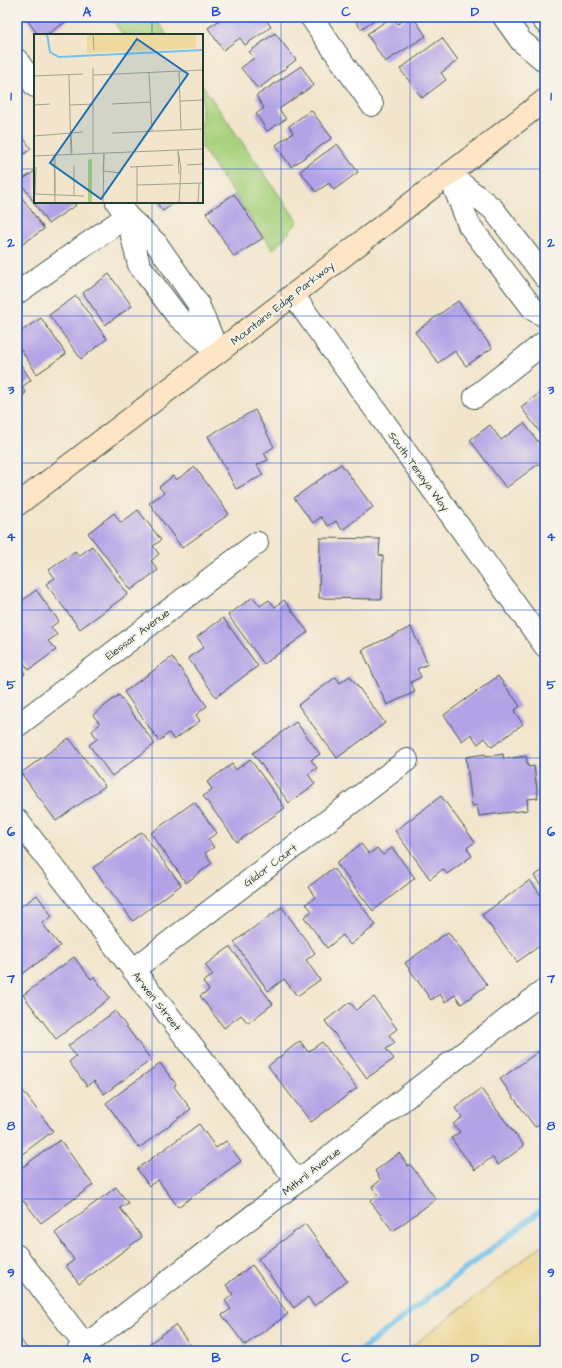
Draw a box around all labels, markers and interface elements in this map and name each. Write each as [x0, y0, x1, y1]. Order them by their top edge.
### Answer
text: A [83, 3, 92, 21]
text: B [211, 3, 221, 21]
text: C [341, 3, 351, 21]
text: D [471, 3, 480, 21]
inset map [34, 34, 203, 203]
text: 1 [10, 87, 12, 105]
text: 1 [550, 87, 552, 105]
text: 2 [6, 234, 15, 252]
text: 2 [546, 234, 555, 252]
street label: Mountains Edge Parkway [227, 258, 338, 349]
text: 3 [7, 381, 15, 399]
text: 3 [547, 381, 555, 399]
street label: South Tenaya Way [384, 428, 453, 515]
text: 4 [7, 528, 16, 546]
text: 4 [547, 528, 556, 546]
street label: Elessar Avenue [102, 605, 173, 664]
text: 5 [6, 676, 16, 694]
text: 5 [546, 676, 556, 694]
text: 6 [7, 823, 16, 841]
text: 6 [547, 823, 556, 841]
street label: Gildor Court [240, 840, 301, 890]
street label: Arwen Street [129, 968, 185, 1035]
text: 7 [6, 970, 16, 988]
text: 7 [546, 970, 556, 988]
text: 8 [7, 1117, 16, 1135]
text: 8 [547, 1117, 556, 1135]
street label: Mithril Avenue [279, 1144, 344, 1199]
text: 9 [7, 1264, 15, 1282]
text: 9 [547, 1264, 555, 1282]
text: A [83, 1349, 92, 1367]
text: B [211, 1349, 221, 1367]
text: C [341, 1349, 351, 1367]
text: D [471, 1349, 480, 1367]

